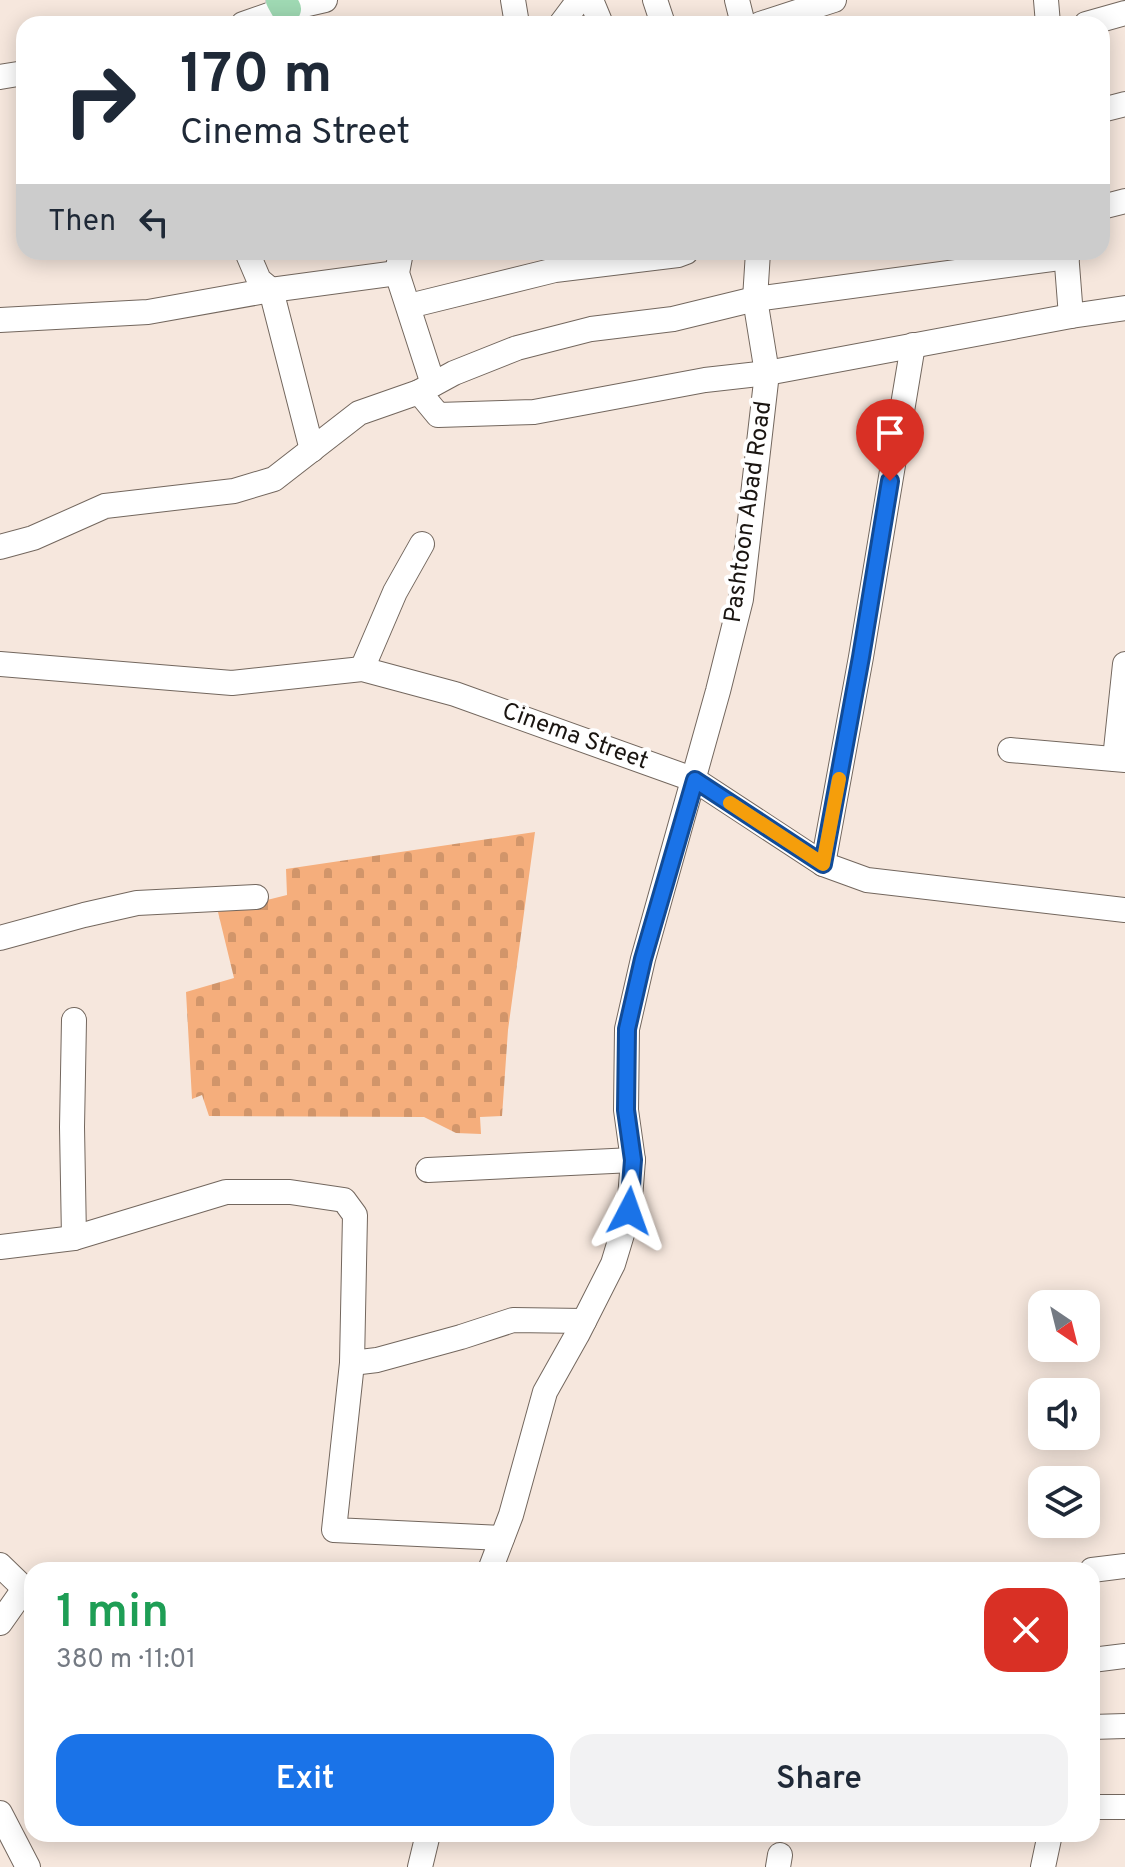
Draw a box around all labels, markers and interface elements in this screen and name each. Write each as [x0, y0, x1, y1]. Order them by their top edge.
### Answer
text: 170 m [180, 42, 332, 112]
icon: right [48, 48, 152, 152]
text: Cinema Street [180, 111, 410, 157]
icon: left [132, 200, 176, 244]
text: Then [48, 204, 116, 241]
street label: Pashtoon Abad Road [719, 399, 779, 625]
pin [856, 399, 924, 481]
icon: arrive [868, 411, 912, 455]
street label: Cinema Street [498, 697, 652, 777]
position arrow [587, 1169, 671, 1253]
north arrow [1028, 1290, 1100, 1362]
map controls [1028, 1290, 1100, 1538]
button: sound [1028, 1378, 1100, 1450]
button: layers [1028, 1466, 1100, 1538]
text: 1 min [56, 1584, 169, 1644]
button: close [984, 1588, 1068, 1672]
text: 380 m · 11:01 [56, 1644, 196, 1677]
button: Exit [56, 1734, 554, 1826]
button: Share [570, 1734, 1068, 1826]

